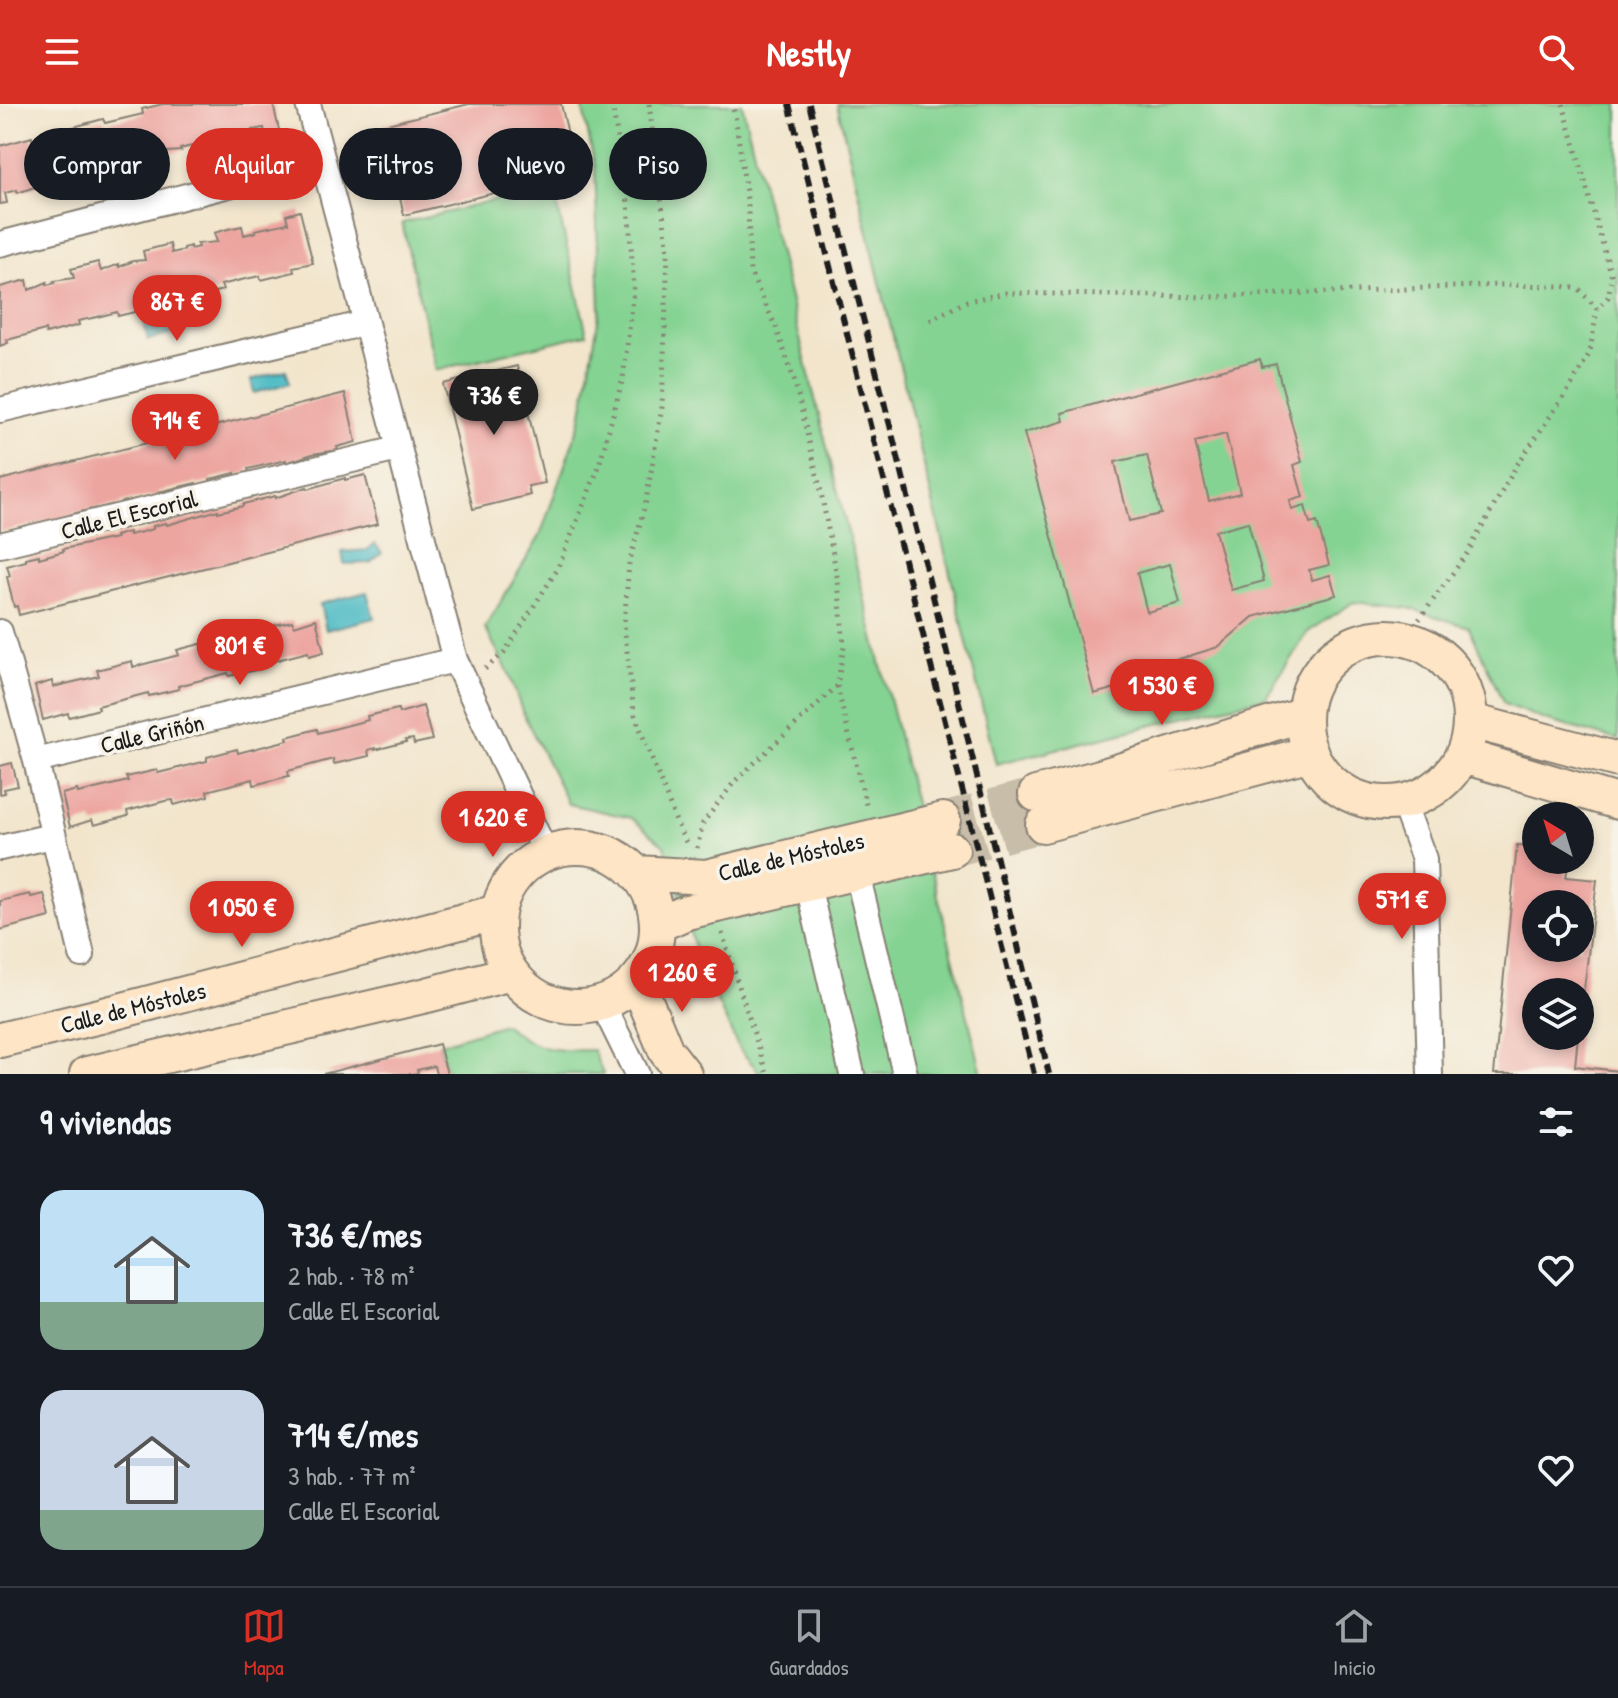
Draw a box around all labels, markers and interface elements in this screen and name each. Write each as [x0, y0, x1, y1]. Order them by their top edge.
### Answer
text: Nestly [767, 28, 851, 77]
icon: menu [40, 30, 84, 74]
icon: search [1534, 30, 1578, 74]
chip: Comprar [24, 128, 170, 200]
chip: Alquilar [186, 128, 323, 200]
chip: Filtros [339, 128, 462, 200]
chip: Nuevo [478, 128, 593, 200]
chip: Piso [609, 128, 707, 200]
pin: 867 € [121, 275, 233, 343]
text: 867 € [151, 283, 204, 318]
pin: 736 € [438, 369, 550, 437]
text: 736 € [467, 377, 521, 412]
pin: 714 € [119, 394, 231, 462]
text: 714 € [150, 402, 200, 437]
street label: Calle El Escorial [57, 481, 201, 546]
pin: 801 € [184, 619, 296, 687]
text: 801 € [215, 627, 265, 662]
pin: 1 530 € [1088, 659, 1236, 727]
text: 1 530 € [1128, 667, 1196, 702]
street label: Calle Griñón [97, 706, 207, 760]
pin: 1 620 € [419, 791, 567, 859]
text: 1 620 € [459, 799, 527, 834]
north arrow [1522, 802, 1594, 874]
map controls [1522, 802, 1594, 1050]
street label: Calle de Móstoles [715, 824, 867, 888]
pin: 571 € [1346, 873, 1458, 941]
pin: 1 050 € [168, 881, 316, 949]
text: 571 € [1376, 881, 1428, 916]
text: 1 050 € [208, 889, 276, 924]
button: locate [1522, 890, 1594, 962]
pin: 1 260 € [608, 946, 756, 1014]
text: 1 260 € [648, 954, 716, 989]
street label: Calle de Móstoles [57, 973, 209, 1041]
button: layers [1522, 978, 1594, 1050]
text: 9 viviendas [40, 1099, 171, 1145]
icon: filters [1534, 1100, 1578, 1144]
text: 736 €/mes [288, 1212, 422, 1258]
icon: home [104, 1222, 200, 1318]
icon: heart [1534, 1248, 1578, 1292]
text: 2 hab. · 78 m² [288, 1258, 414, 1293]
text: Calle El Escorial [288, 1293, 439, 1328]
text: 714 €/mes [288, 1412, 418, 1458]
icon: home [104, 1422, 200, 1518]
icon: heart [1534, 1448, 1578, 1492]
text: 3 hab. · 77 m² [288, 1458, 416, 1493]
text: Calle El Escorial [288, 1493, 439, 1528]
tab: Mapa [242, 1604, 286, 1682]
tab: Guardados [769, 1604, 849, 1682]
tab: Inicio [1332, 1604, 1376, 1682]

